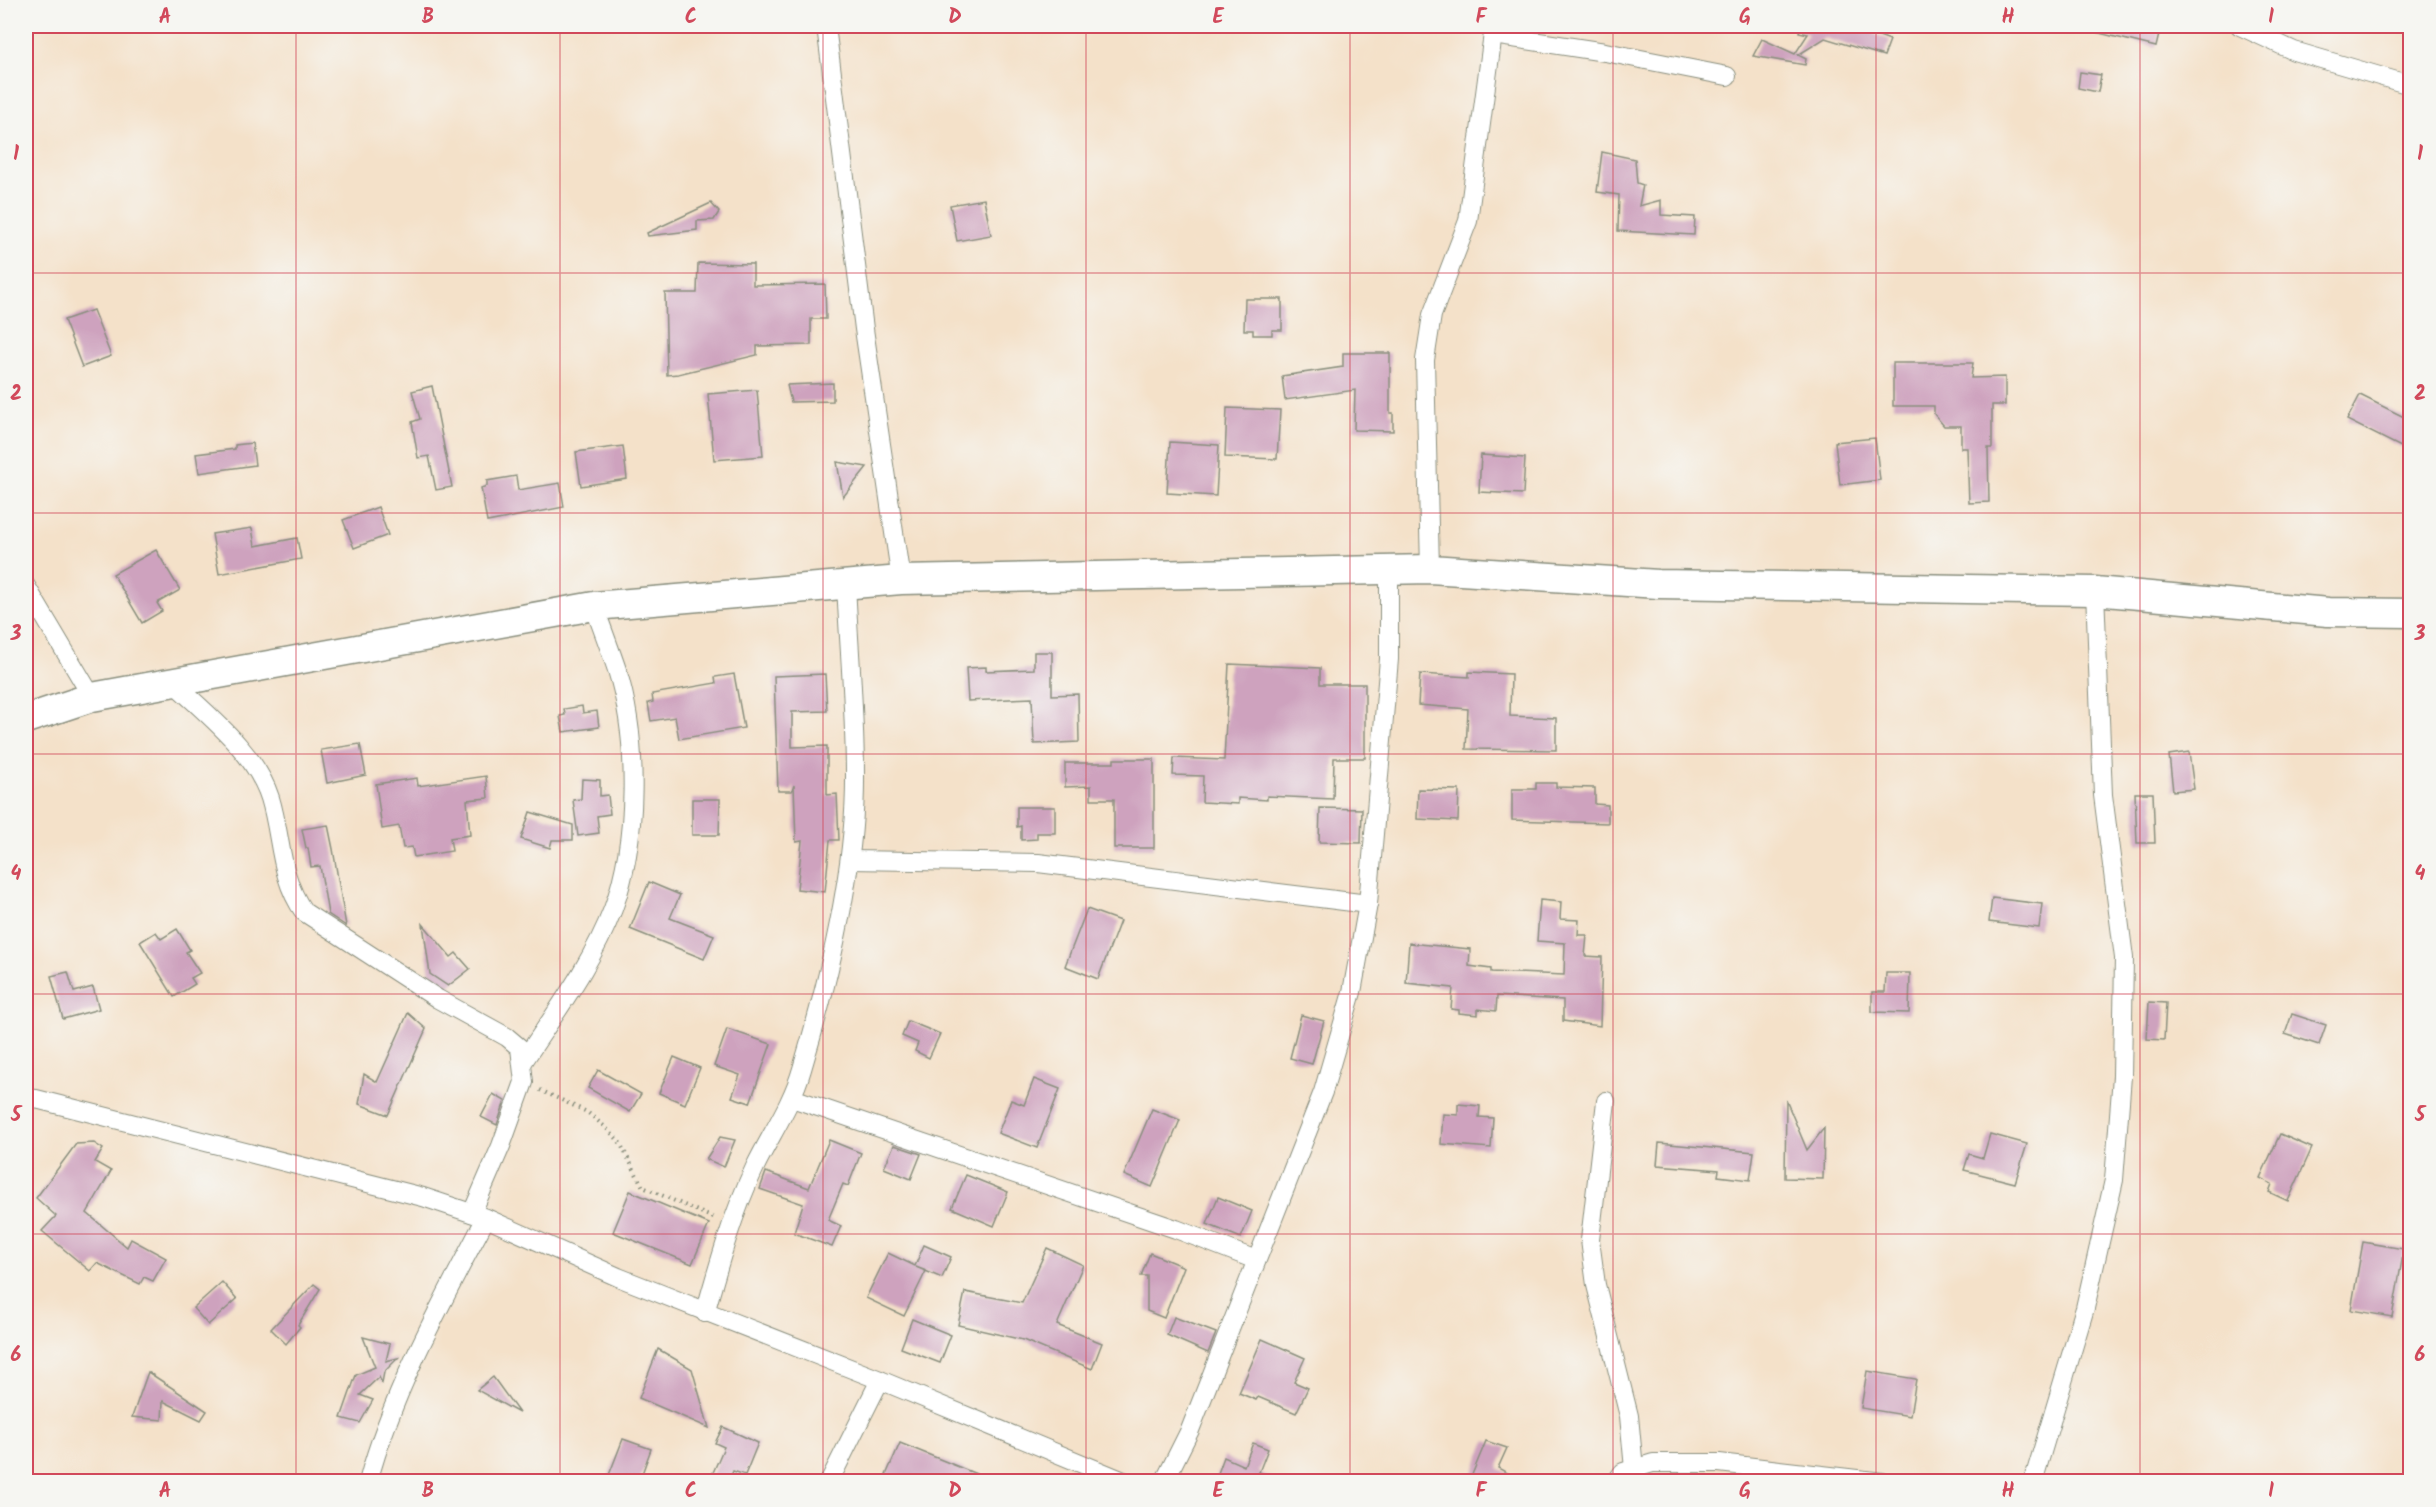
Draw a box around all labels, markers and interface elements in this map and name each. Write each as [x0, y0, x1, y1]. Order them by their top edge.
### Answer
text: A [159, 2, 171, 34]
text: B [422, 2, 434, 34]
text: C [685, 2, 697, 34]
text: D [948, 2, 962, 34]
text: E [1212, 2, 1224, 34]
text: F [1476, 2, 1488, 34]
text: G [1739, 2, 1751, 34]
text: H [2001, 2, 2015, 34]
text: I [2268, 2, 2274, 34]
text: 1 [13, 139, 19, 171]
text: 1 [2417, 139, 2423, 171]
text: 2 [10, 379, 22, 411]
text: 2 [2414, 379, 2426, 411]
text: 3 [10, 619, 22, 651]
text: 3 [2414, 619, 2426, 651]
text: 4 [11, 859, 22, 891]
text: 4 [2415, 859, 2426, 891]
text: 5 [10, 1100, 23, 1132]
text: 5 [2414, 1100, 2427, 1132]
text: 6 [11, 1340, 22, 1372]
text: 6 [2415, 1340, 2426, 1372]
text: A [159, 1476, 171, 1507]
text: B [422, 1476, 434, 1507]
text: C [685, 1476, 697, 1507]
text: D [948, 1476, 962, 1507]
text: E [1212, 1476, 1224, 1507]
text: F [1476, 1476, 1488, 1507]
text: G [1739, 1476, 1751, 1507]
text: H [2001, 1476, 2015, 1507]
text: I [2268, 1476, 2274, 1507]

